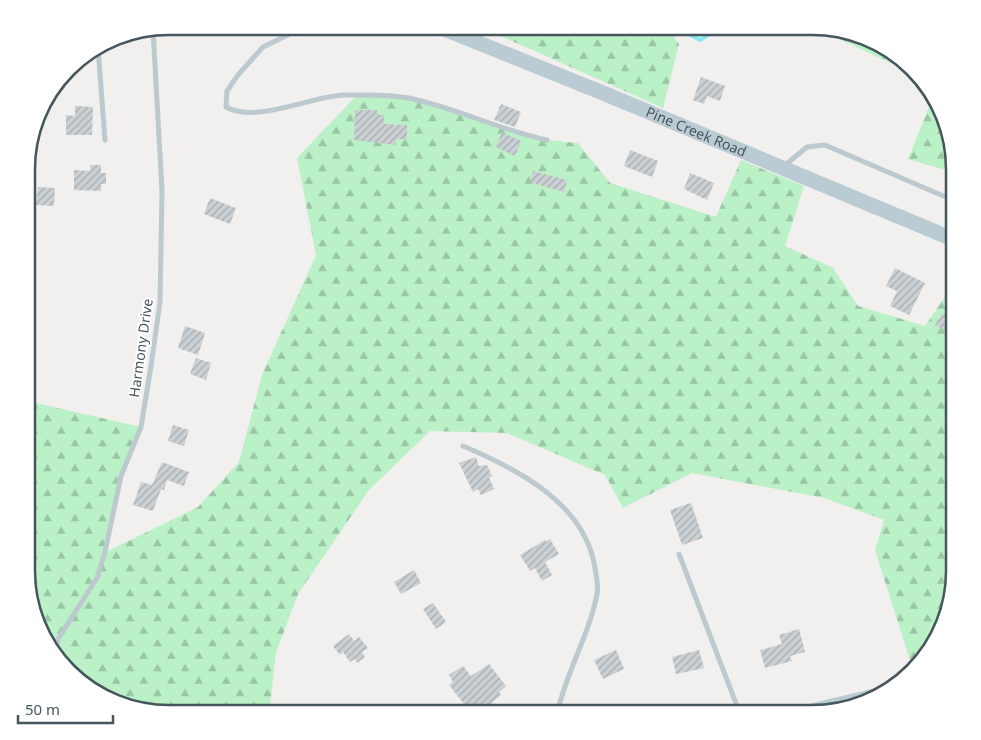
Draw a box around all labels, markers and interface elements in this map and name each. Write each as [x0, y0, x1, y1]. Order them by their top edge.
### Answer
street label: Pine Creek Road [643, 102, 750, 161]
street label: Harmony Drive [124, 297, 157, 399]
scale bar [18, 692, 112, 724]
text: 50 m [25, 699, 60, 719]

